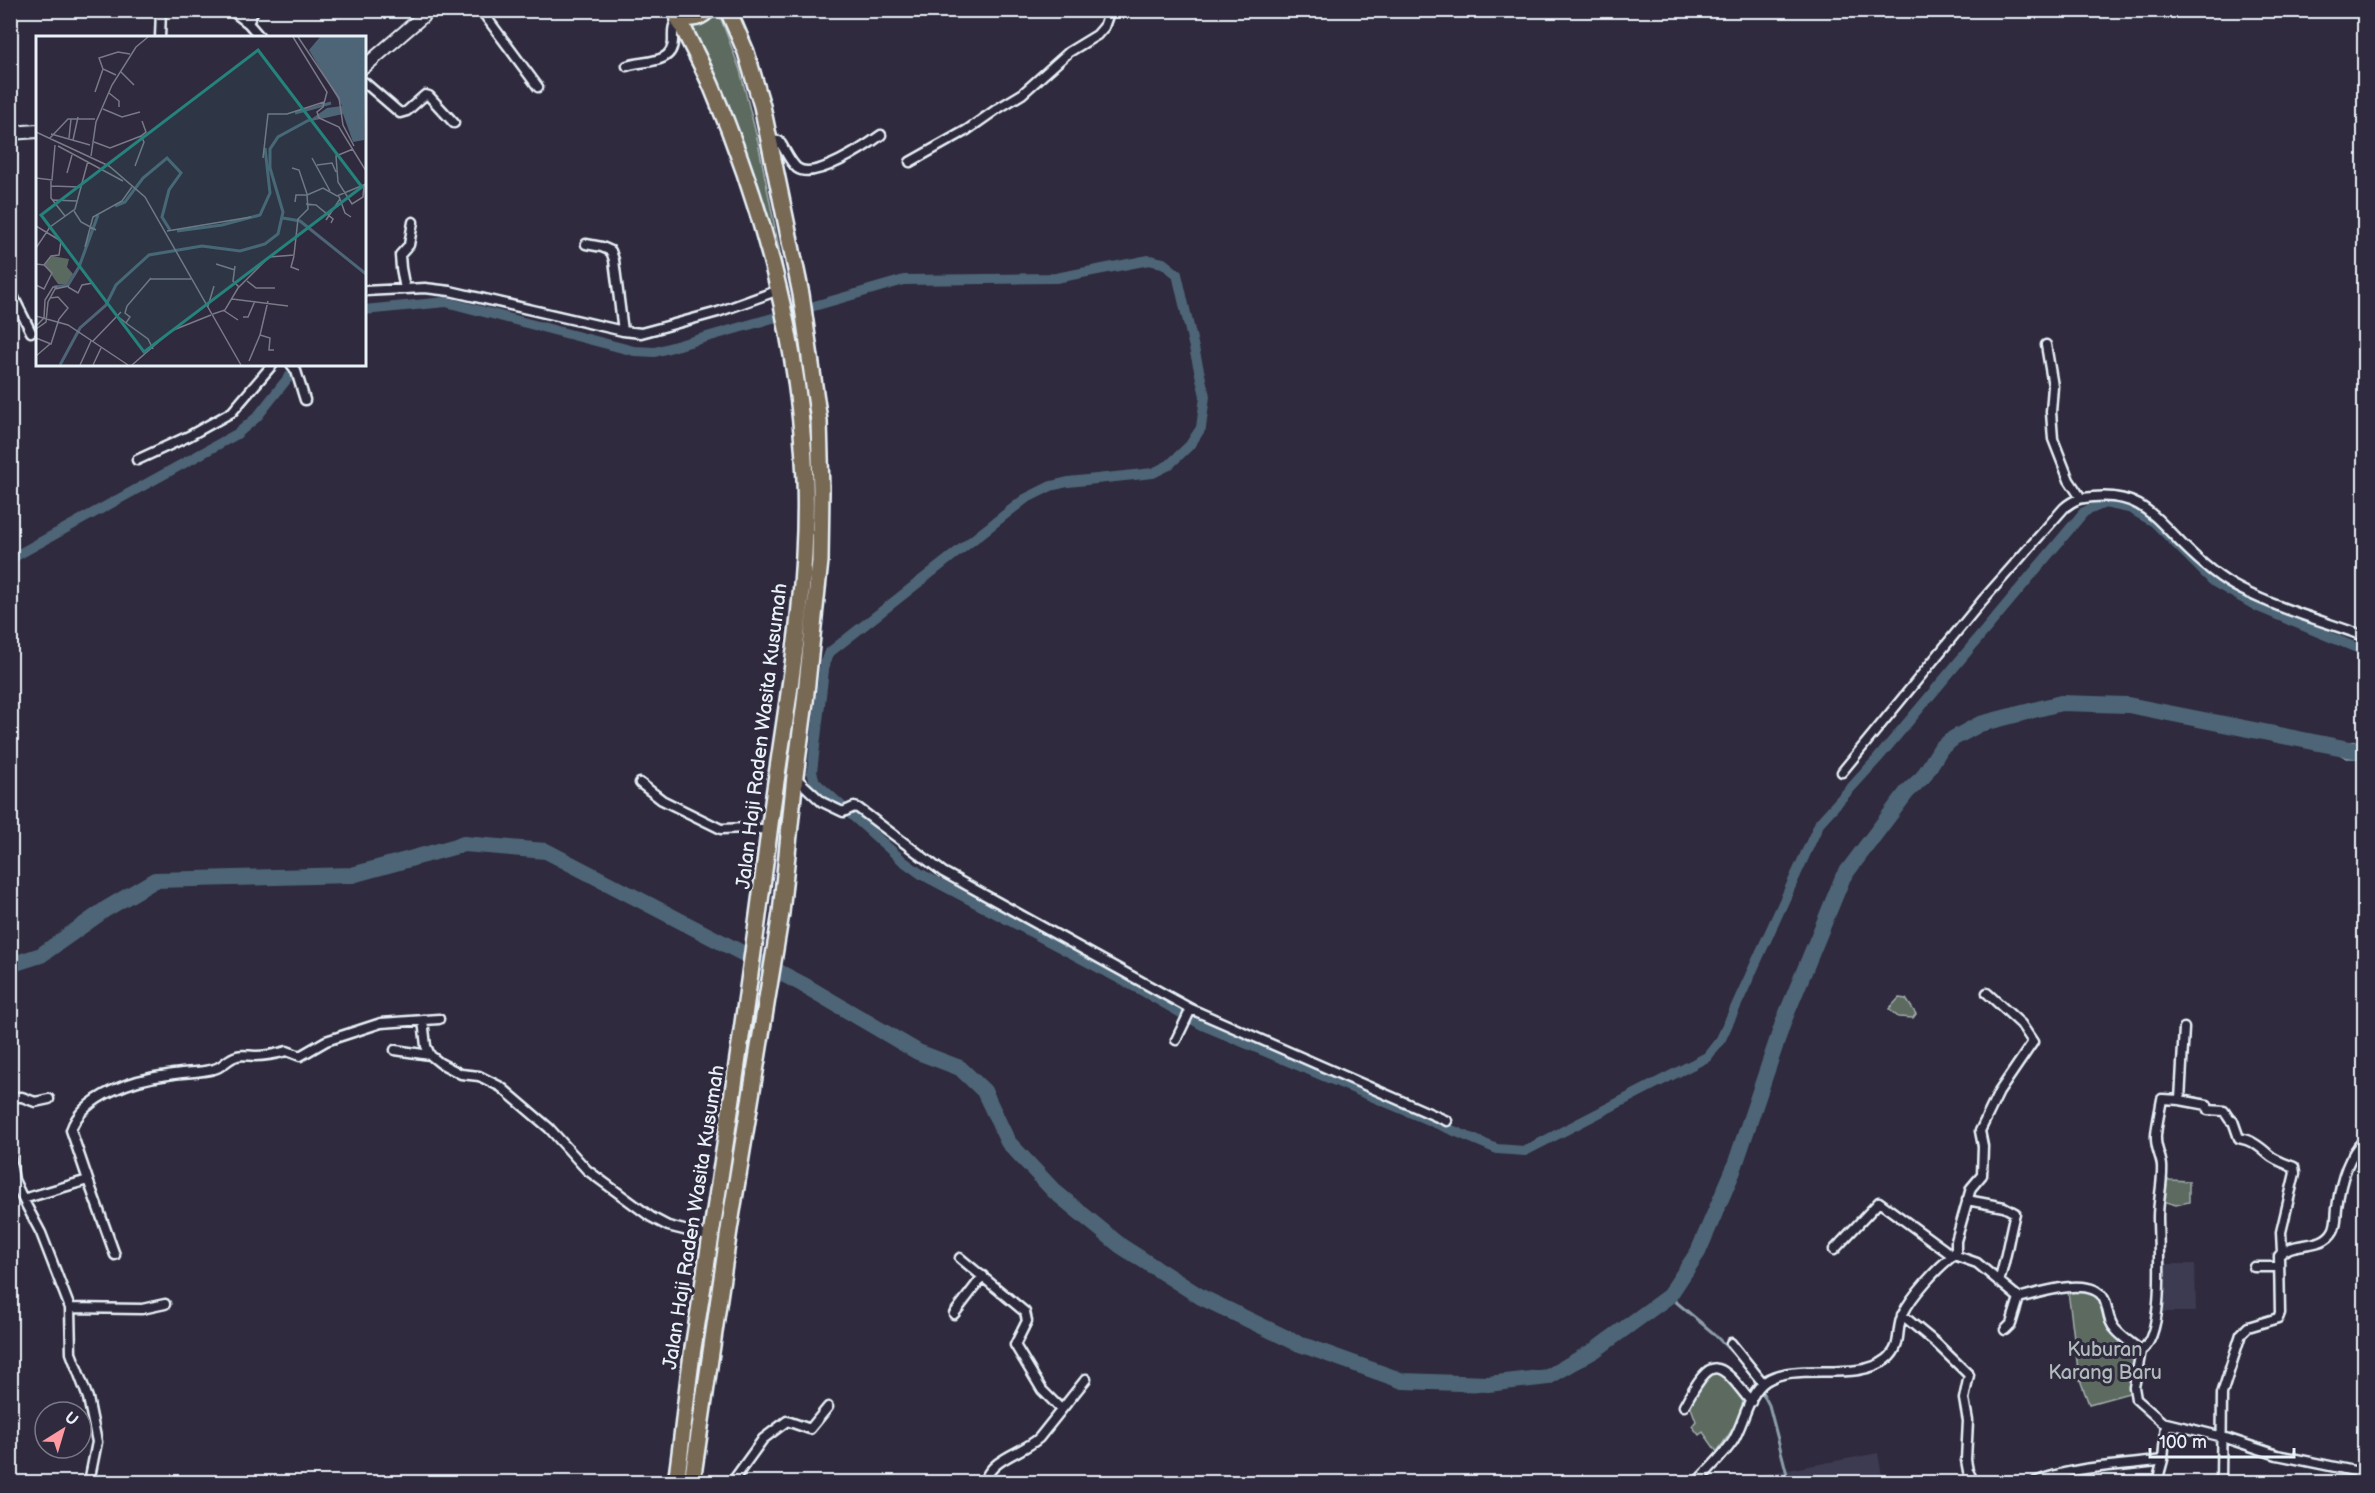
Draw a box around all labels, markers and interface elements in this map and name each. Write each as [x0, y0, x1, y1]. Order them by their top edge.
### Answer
inset map [36, 36, 366, 366]
street label: Jalan Haji Raden Wasita Kusumah [731, 582, 793, 890]
street label: Jalan Haji Raden Wasita Kusumah [658, 1063, 730, 1371]
park label: Kuburan Karang Baru [2048, 1338, 2162, 1385]
north arrow [33, 1400, 93, 1460]
text: U [61, 1408, 81, 1430]
scale bar [2150, 1421, 2294, 1459]
text: 100 m [2159, 1432, 2207, 1453]

